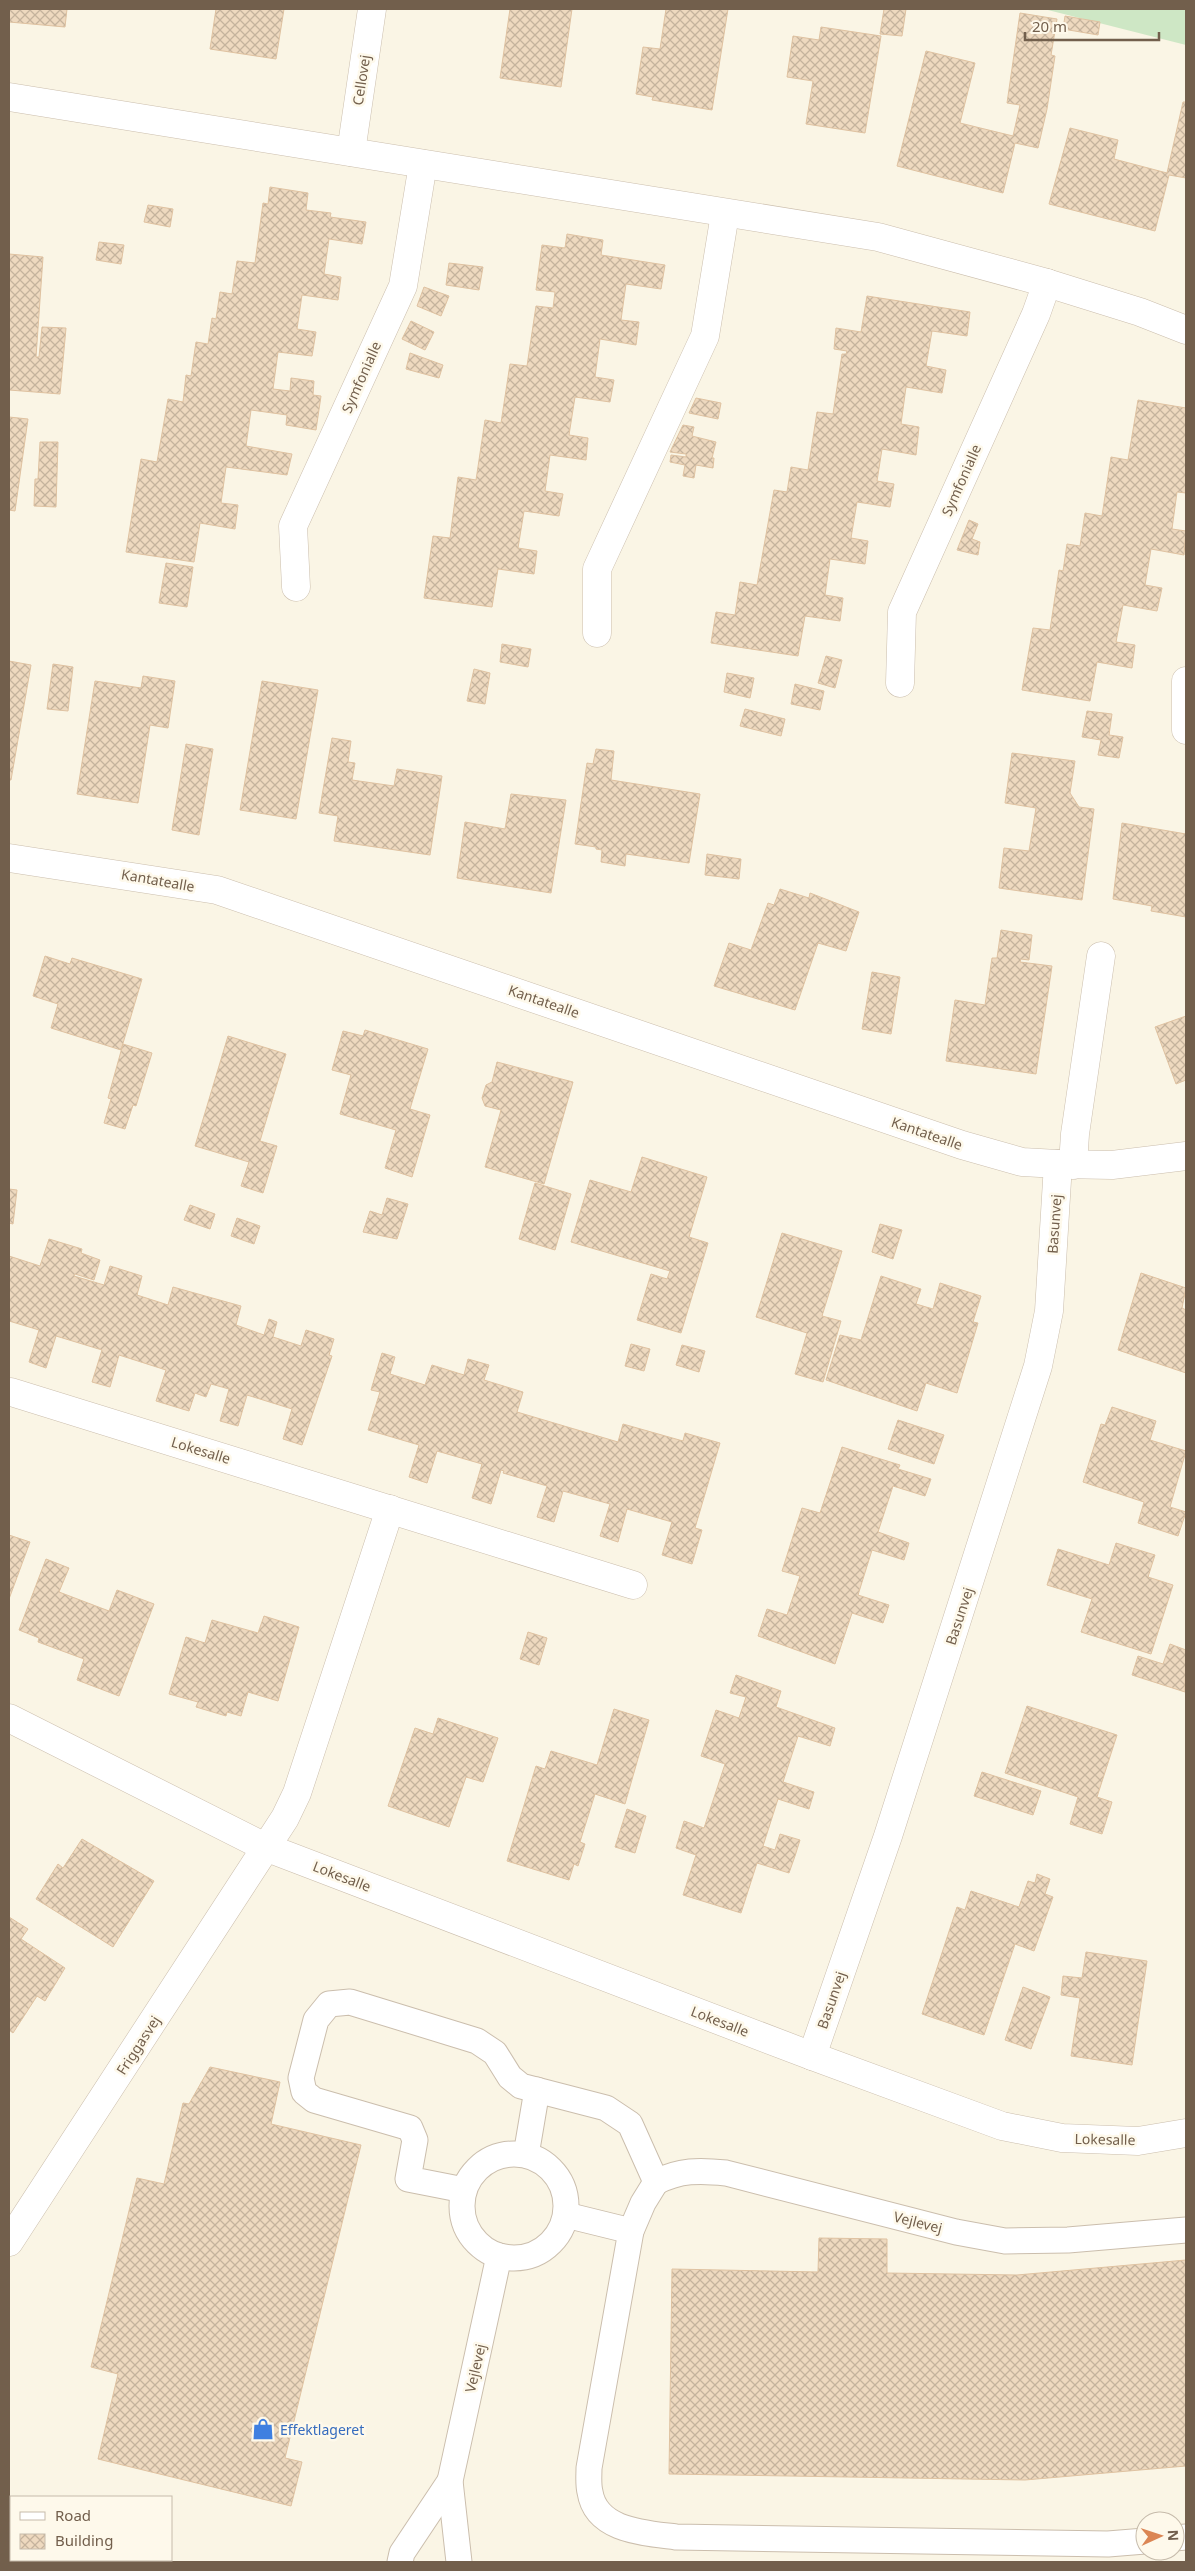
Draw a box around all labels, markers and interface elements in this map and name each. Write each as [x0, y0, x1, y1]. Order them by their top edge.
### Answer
scale bar [1025, 10, 1159, 42]
text: 20 m [1032, 16, 1067, 36]
street label: Cellovej [348, 53, 374, 107]
street label: Symfonialle [337, 338, 385, 416]
street label: Symfonialle [937, 441, 985, 519]
street label: Kantatealle [120, 864, 196, 896]
street label: Kantatealle [506, 980, 582, 1022]
street label: Kantatealle [889, 1112, 965, 1154]
street label: Basunvej [1042, 1194, 1066, 1254]
street label: Lokesalle [169, 1432, 233, 1468]
street label: Basunvej [941, 1585, 977, 1647]
street label: Lokesalle [310, 1856, 374, 1896]
street label: Basunvej [812, 1969, 850, 2031]
street label: Lokesalle [688, 2001, 752, 2041]
street label: Friggasvej [112, 2012, 164, 2078]
street label: Lokesalle [1074, 2129, 1136, 2149]
street label: Vejlevej [892, 2207, 944, 2237]
street label: Vejlevej [460, 2342, 490, 2394]
shop icon: Effektlageret [250, 2416, 276, 2442]
place label: Effektlageret [280, 2420, 364, 2439]
legend [10, 2496, 172, 2561]
text: Road [55, 2505, 91, 2525]
north arrow [1135, 2511, 1185, 2561]
text: N [1164, 2529, 1183, 2541]
text: Building [55, 2530, 113, 2550]

